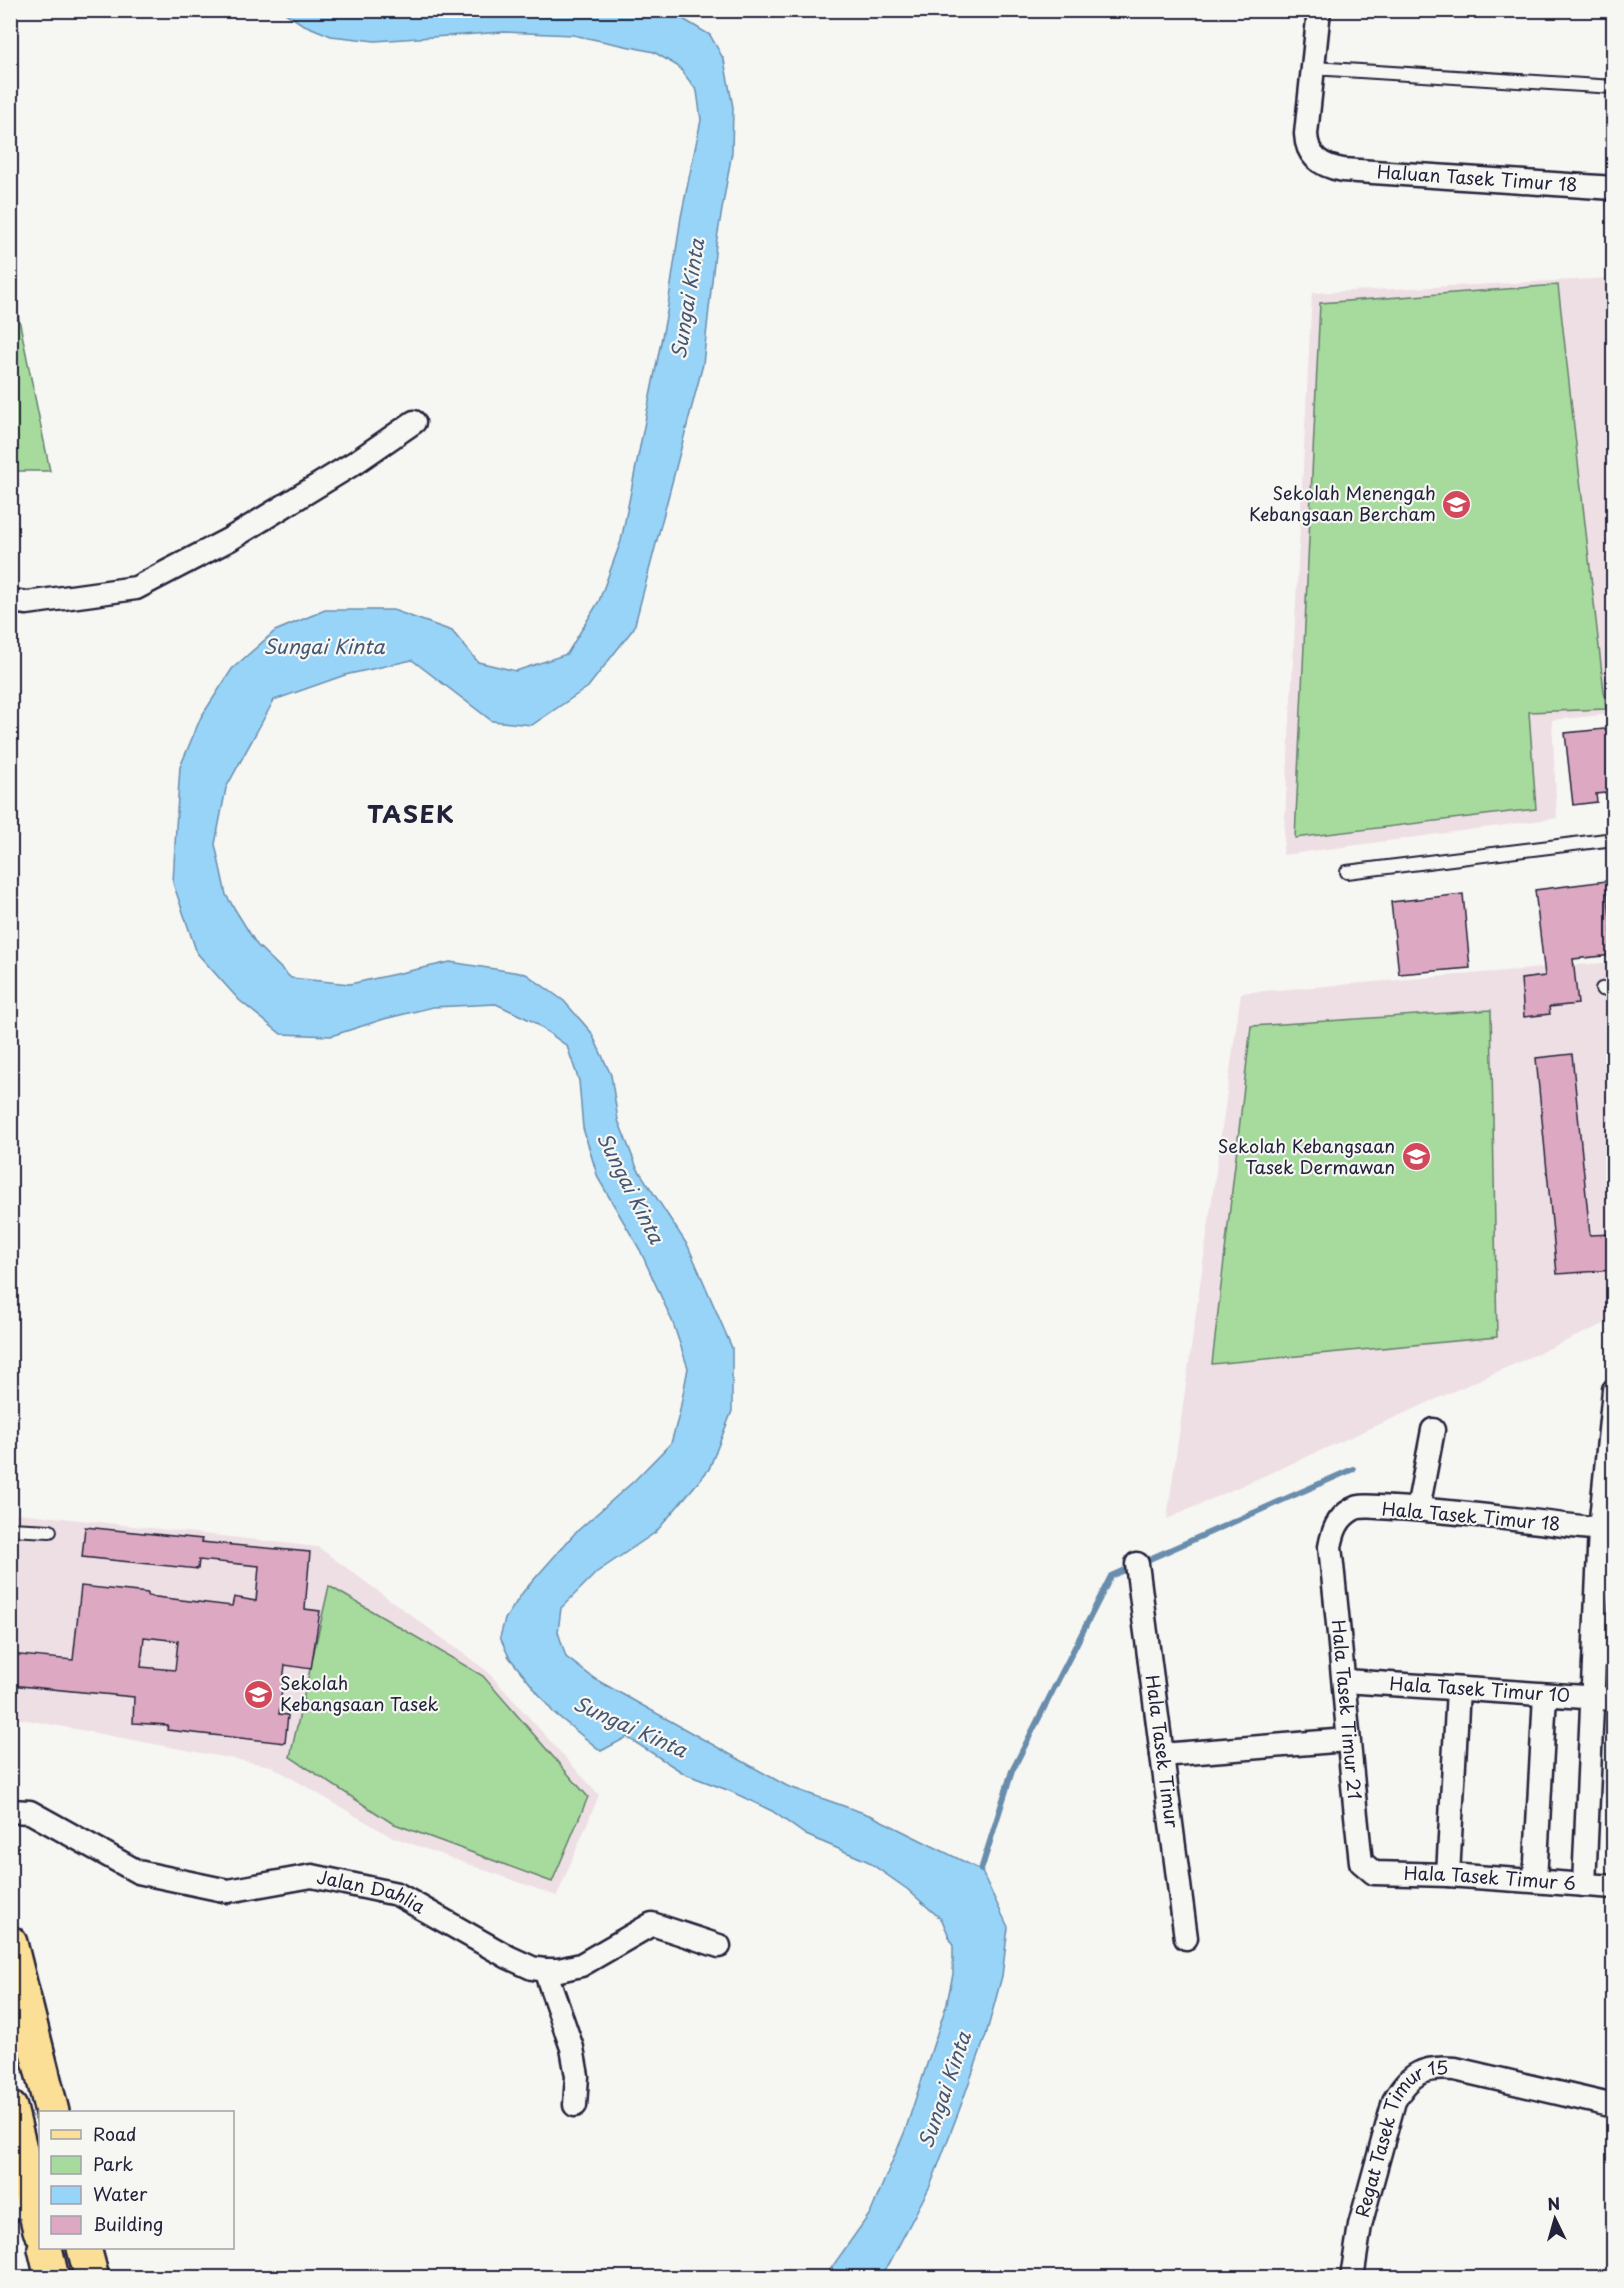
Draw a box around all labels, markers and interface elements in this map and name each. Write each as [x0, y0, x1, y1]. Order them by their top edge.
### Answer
street label: Haluan Tasek Timur 18 [1376, 157, 1578, 198]
water label: Sungai Kinta [663, 236, 711, 361]
place label: Sekolah Menengah Kebangsaan Bercham [1249, 479, 1436, 527]
school or university icon: Sekolah Menengah Kebangsaan Bercham [1441, 488, 1473, 520]
water label: Sungai Kinta [263, 631, 385, 661]
district label: TASEK [367, 795, 455, 831]
water label: Sungai Kinta [590, 1127, 672, 1249]
place label: Sekolah Kebangsaan Tasek Dermawan [1218, 1132, 1395, 1180]
school or university icon: Sekolah Kebangsaan Tasek Dermawan [1400, 1141, 1432, 1173]
street label: Hala Tasek Timur 18 [1381, 1494, 1562, 1537]
street label: Hala Tasek Timur 21 [1326, 1618, 1369, 1801]
place label: Sekolah Kebangsaan Tasek [280, 1669, 439, 1717]
street label: Hala Tasek Timur 10 [1389, 1669, 1571, 1708]
street label: Hala Tasek Timur [1140, 1673, 1187, 1830]
school or university icon: Sekolah Kebangsaan Tasek [243, 1678, 275, 1710]
water label: Sungai Kinta [569, 1688, 692, 1765]
street label: Hala Tasek Timur 6 [1403, 1859, 1577, 1896]
street label: Jalan Dahlia [315, 1862, 431, 1919]
water label: Sungai Kinta [910, 2027, 978, 2152]
street label: Regat Tasek Timur 15 [1348, 2053, 1448, 2220]
legend [39, 2111, 234, 2249]
text: Road [93, 2120, 137, 2147]
text: Park [93, 2150, 133, 2177]
text: Water [93, 2180, 148, 2207]
north arrow [1525, 2189, 1585, 2249]
text: N [1546, 2191, 1561, 2216]
text: Building [93, 2210, 163, 2237]

